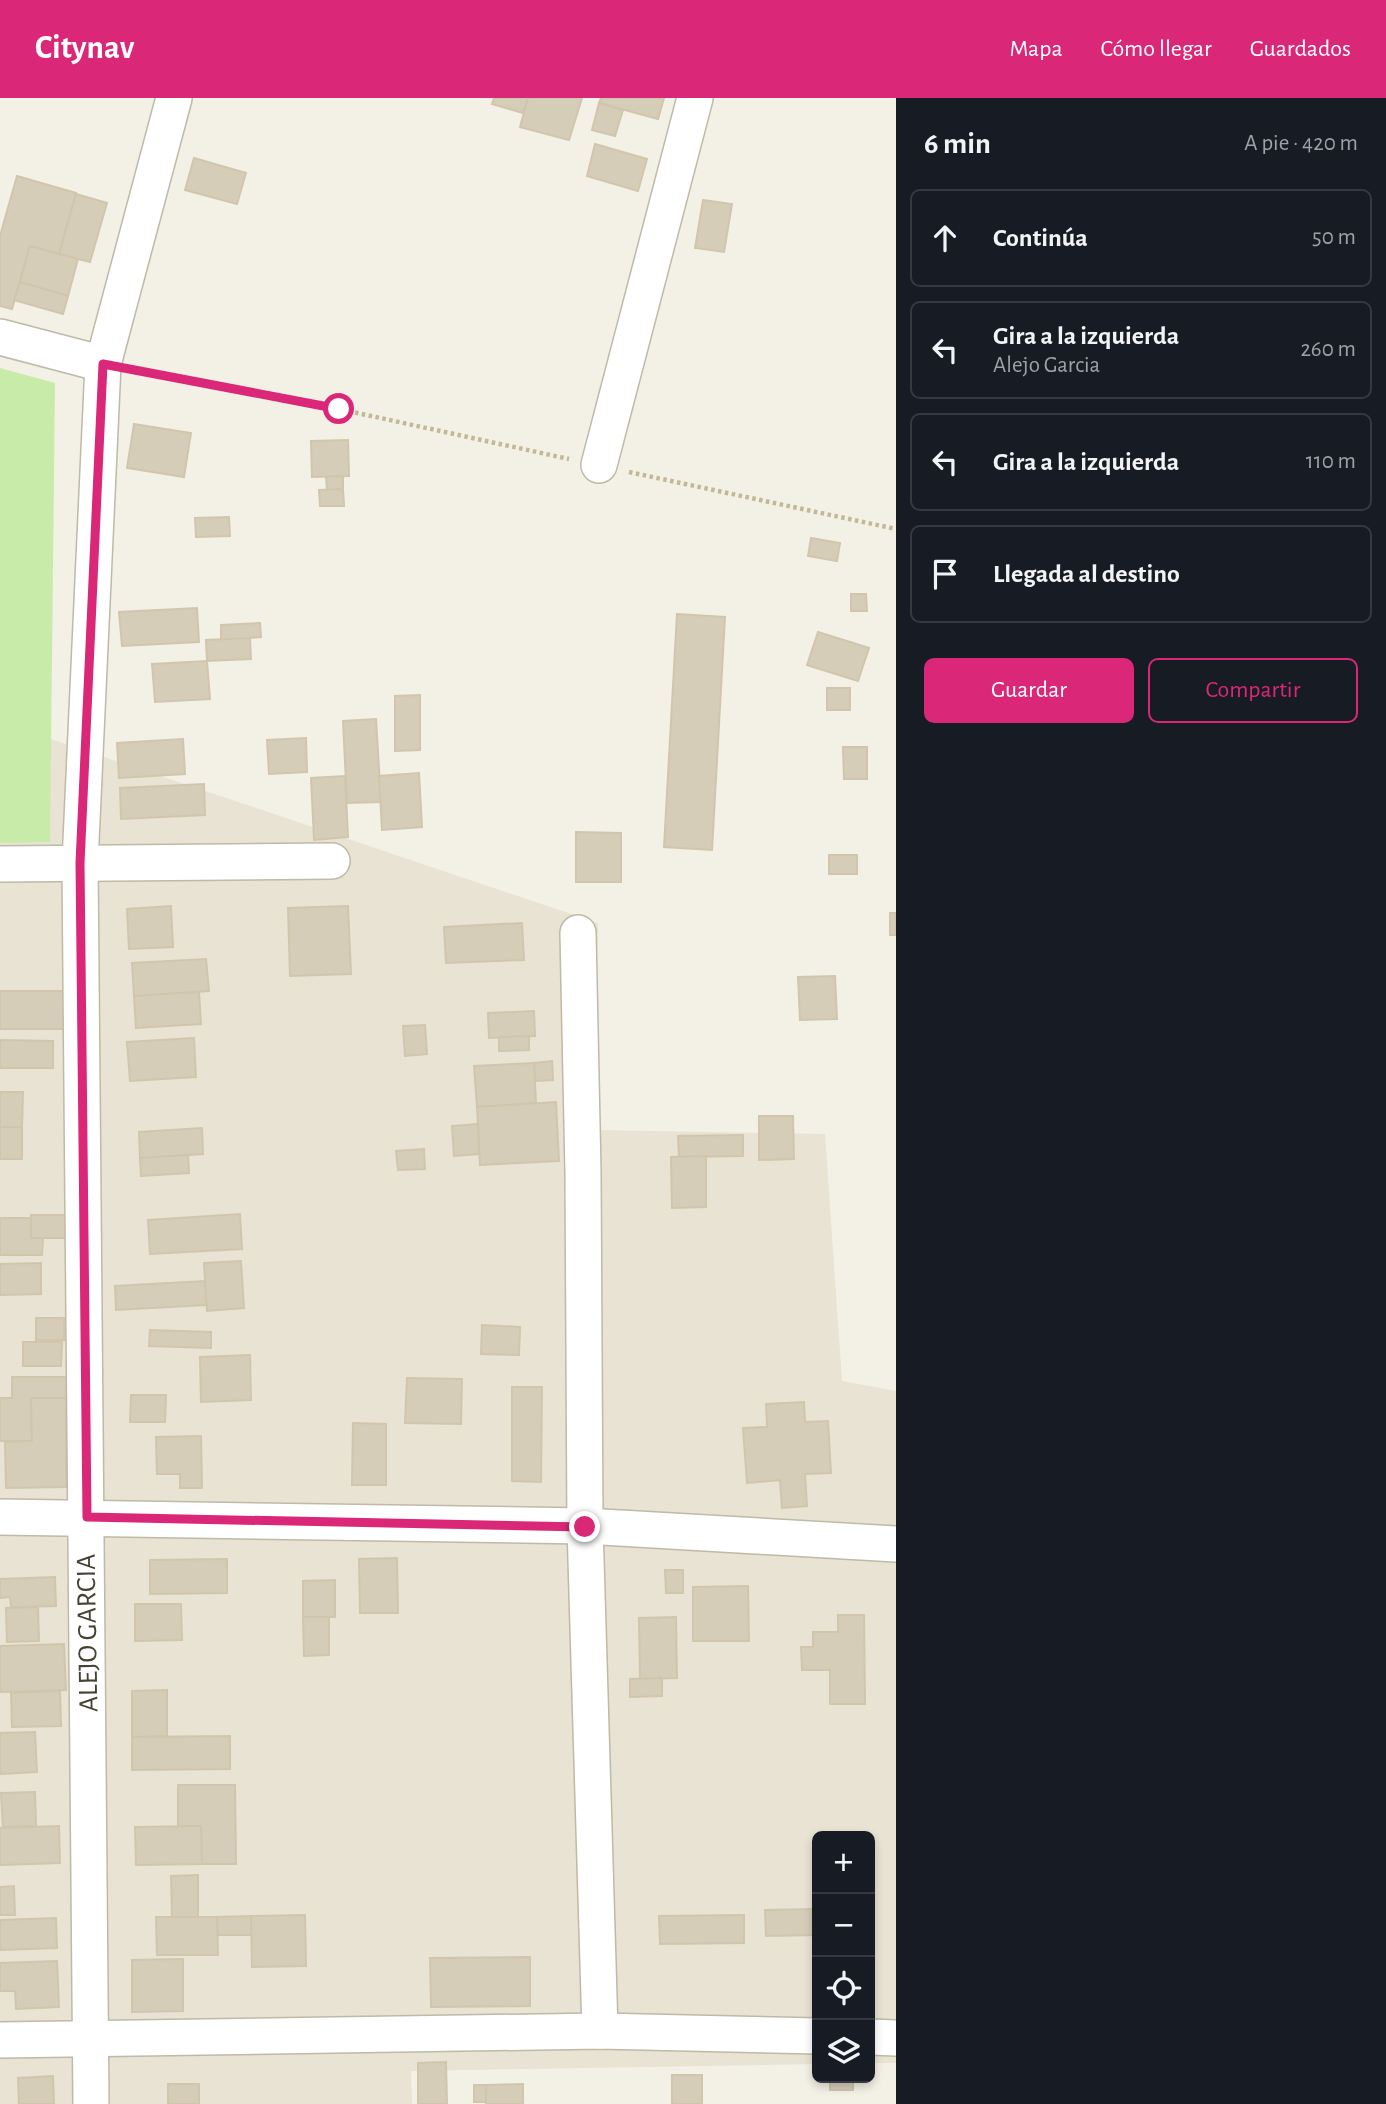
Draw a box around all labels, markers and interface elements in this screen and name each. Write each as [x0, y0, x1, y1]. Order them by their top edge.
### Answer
text: Citynav [35, 32, 134, 65]
text: Mapa [1009, 37, 1063, 61]
text: Cómo llegar [1101, 37, 1212, 61]
text: Guardados [1250, 37, 1351, 61]
text: 6 min [924, 129, 991, 159]
text: A pie · 420 m [1244, 132, 1358, 155]
icon: ahead [926, 219, 964, 257]
text: Continúa [993, 225, 1088, 251]
text: 50 m [1312, 226, 1356, 249]
text: Gira a la izquierda [993, 323, 1179, 349]
icon: left [926, 331, 964, 369]
text: 260 m [1300, 338, 1356, 361]
text: Alejo Garcia [993, 354, 1100, 377]
route start [323, 393, 354, 424]
icon: left [926, 443, 964, 481]
text: Gira a la izquierda [993, 449, 1179, 475]
text: 110 m [1306, 450, 1356, 473]
icon: arrive [926, 555, 964, 593]
text: Llegada al destino [993, 561, 1180, 587]
button: Guardar [924, 658, 1134, 723]
button: Compartir [1148, 658, 1358, 723]
route end [569, 1511, 600, 1542]
street label: ALEJO GARCIA [73, 1554, 103, 1712]
map controls [812, 1831, 875, 2083]
button: + [812, 1831, 875, 1894]
button: − [812, 1894, 875, 1957]
button: locate [812, 1957, 875, 2020]
button: layers [812, 2020, 875, 2083]

